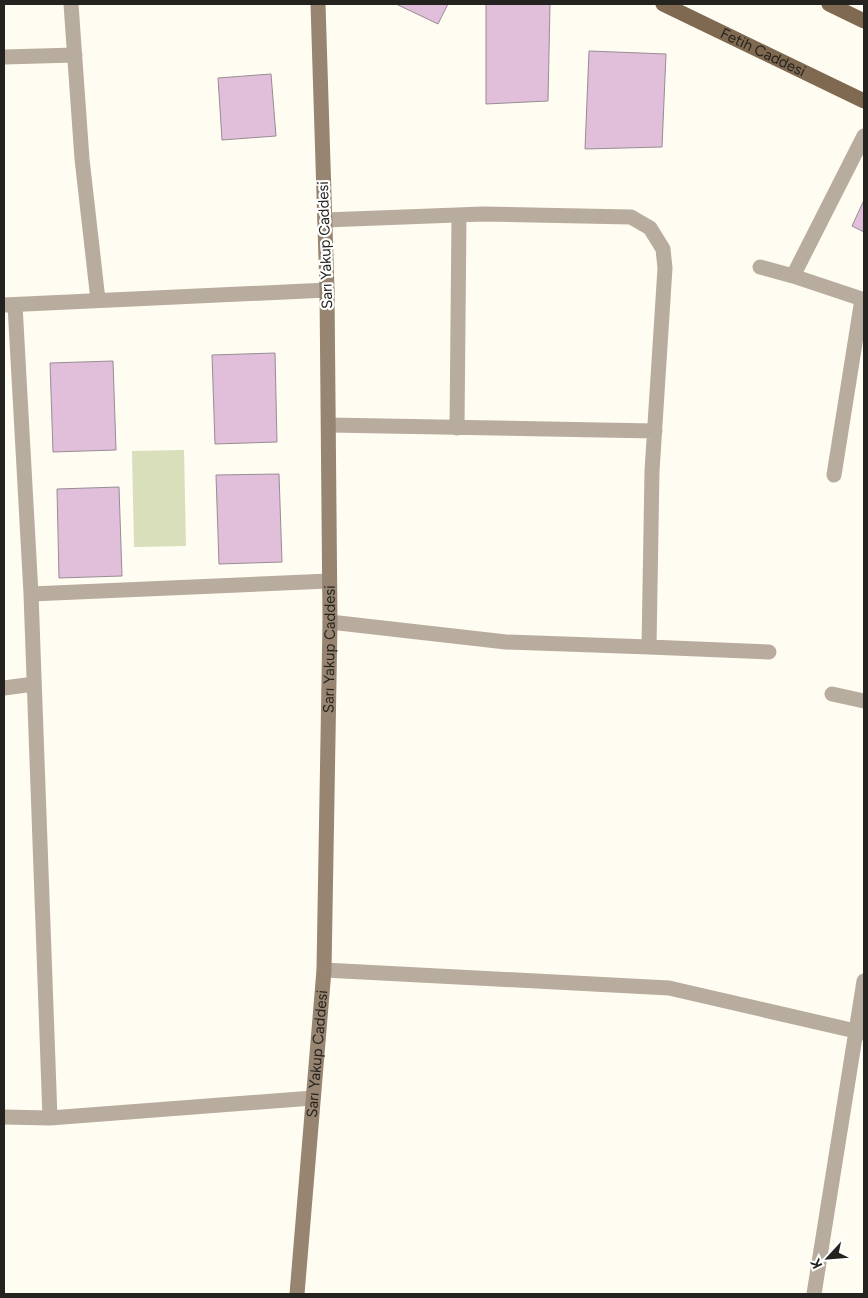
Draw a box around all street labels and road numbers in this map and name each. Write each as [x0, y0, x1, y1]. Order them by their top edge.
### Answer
street label: Fetih Caddesi [718, 24, 808, 80]
street label: Sarı Yakup Caddesi [314, 181, 336, 309]
street label: Sarı Yakup Caddesi [319, 585, 339, 713]
street label: Sarı Yakup Caddesi [303, 989, 331, 1118]

